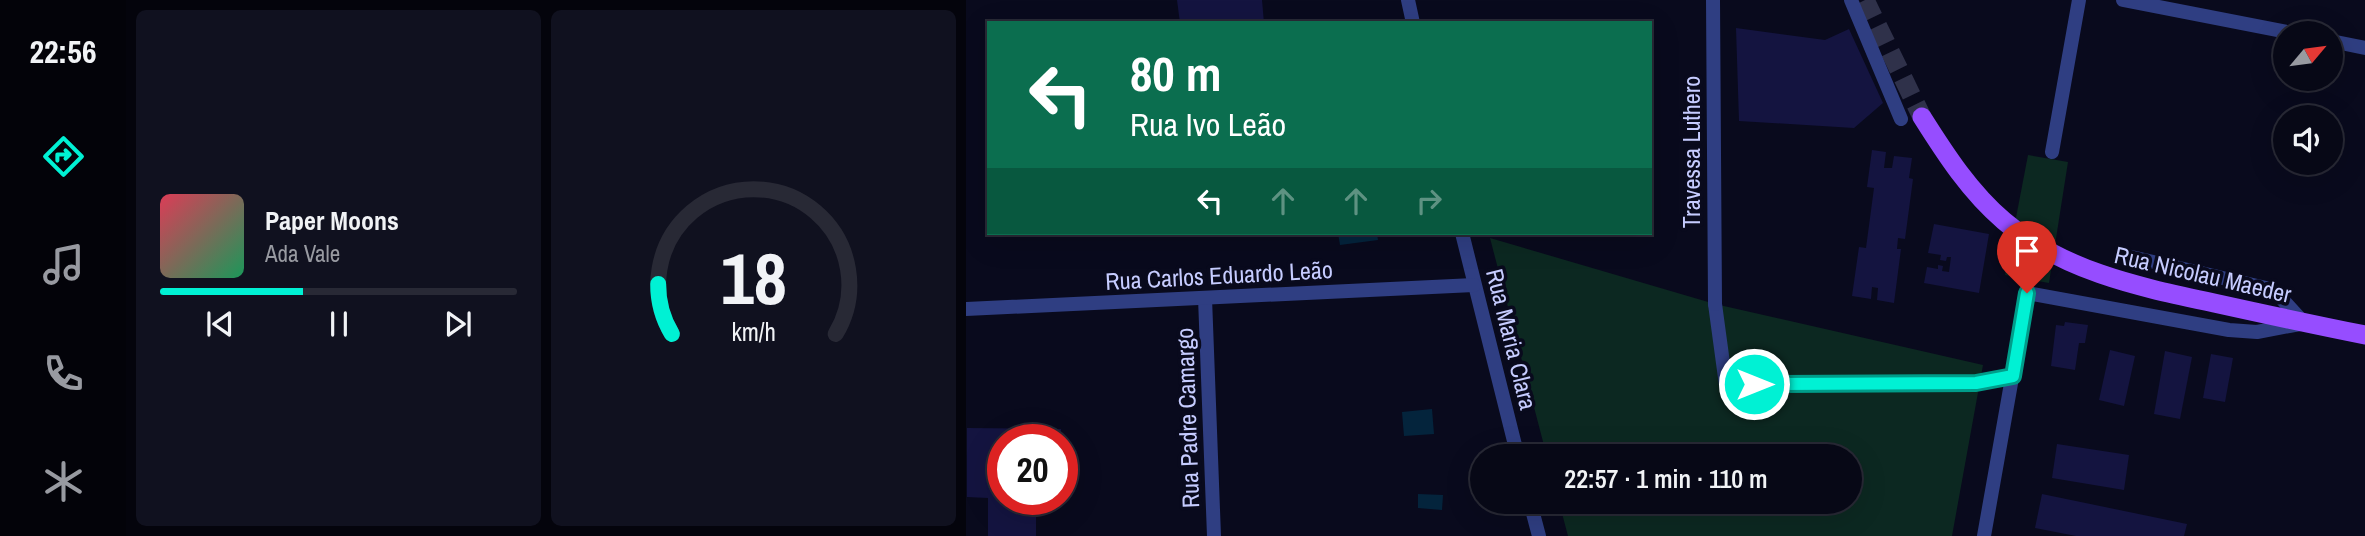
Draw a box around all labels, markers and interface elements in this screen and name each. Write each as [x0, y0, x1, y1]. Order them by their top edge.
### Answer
north arrow [2273, 21, 2343, 91]
map controls [2273, 21, 2343, 175]
text: 22:56 [29, 30, 97, 73]
text: 80 m [1130, 40, 1222, 106]
icon: left [1015, 49, 1106, 140]
street label: Travessa Luthero [1675, 76, 1707, 228]
text: Rua Ivo Leão [1130, 103, 1286, 146]
button: sound [2273, 105, 2343, 175]
icon: directions [39, 132, 88, 181]
icon: left [1191, 182, 1229, 220]
icon: ahead [1264, 182, 1302, 220]
icon: ahead [1337, 182, 1375, 220]
icon: right [1410, 182, 1448, 220]
text: Paper Moons [265, 203, 399, 238]
pin [1997, 221, 2057, 293]
text: 18 [720, 229, 787, 327]
icon: arrive [2008, 232, 2046, 270]
text: Ada Vale [265, 238, 340, 269]
street label: Rua Nicolau Maeder [2111, 238, 2295, 310]
icon: music [39, 240, 88, 289]
street label: Rua Carlos Eduardo Leão [1105, 253, 1333, 297]
street label: Rua Maria Clara [1479, 265, 1545, 413]
icon: previous [201, 305, 239, 343]
icon: pause [320, 305, 358, 343]
icon: next [439, 305, 477, 343]
text: km/h [731, 315, 776, 349]
street label: Rua Padre Camargo [1168, 327, 1206, 509]
position arrow [1717, 347, 1791, 421]
icon: phone [39, 349, 88, 398]
speed limit sign: 20 [987, 424, 1078, 515]
icon: climate [39, 457, 88, 506]
text: 22:57 · 1 min · 110 m [1564, 461, 1768, 496]

